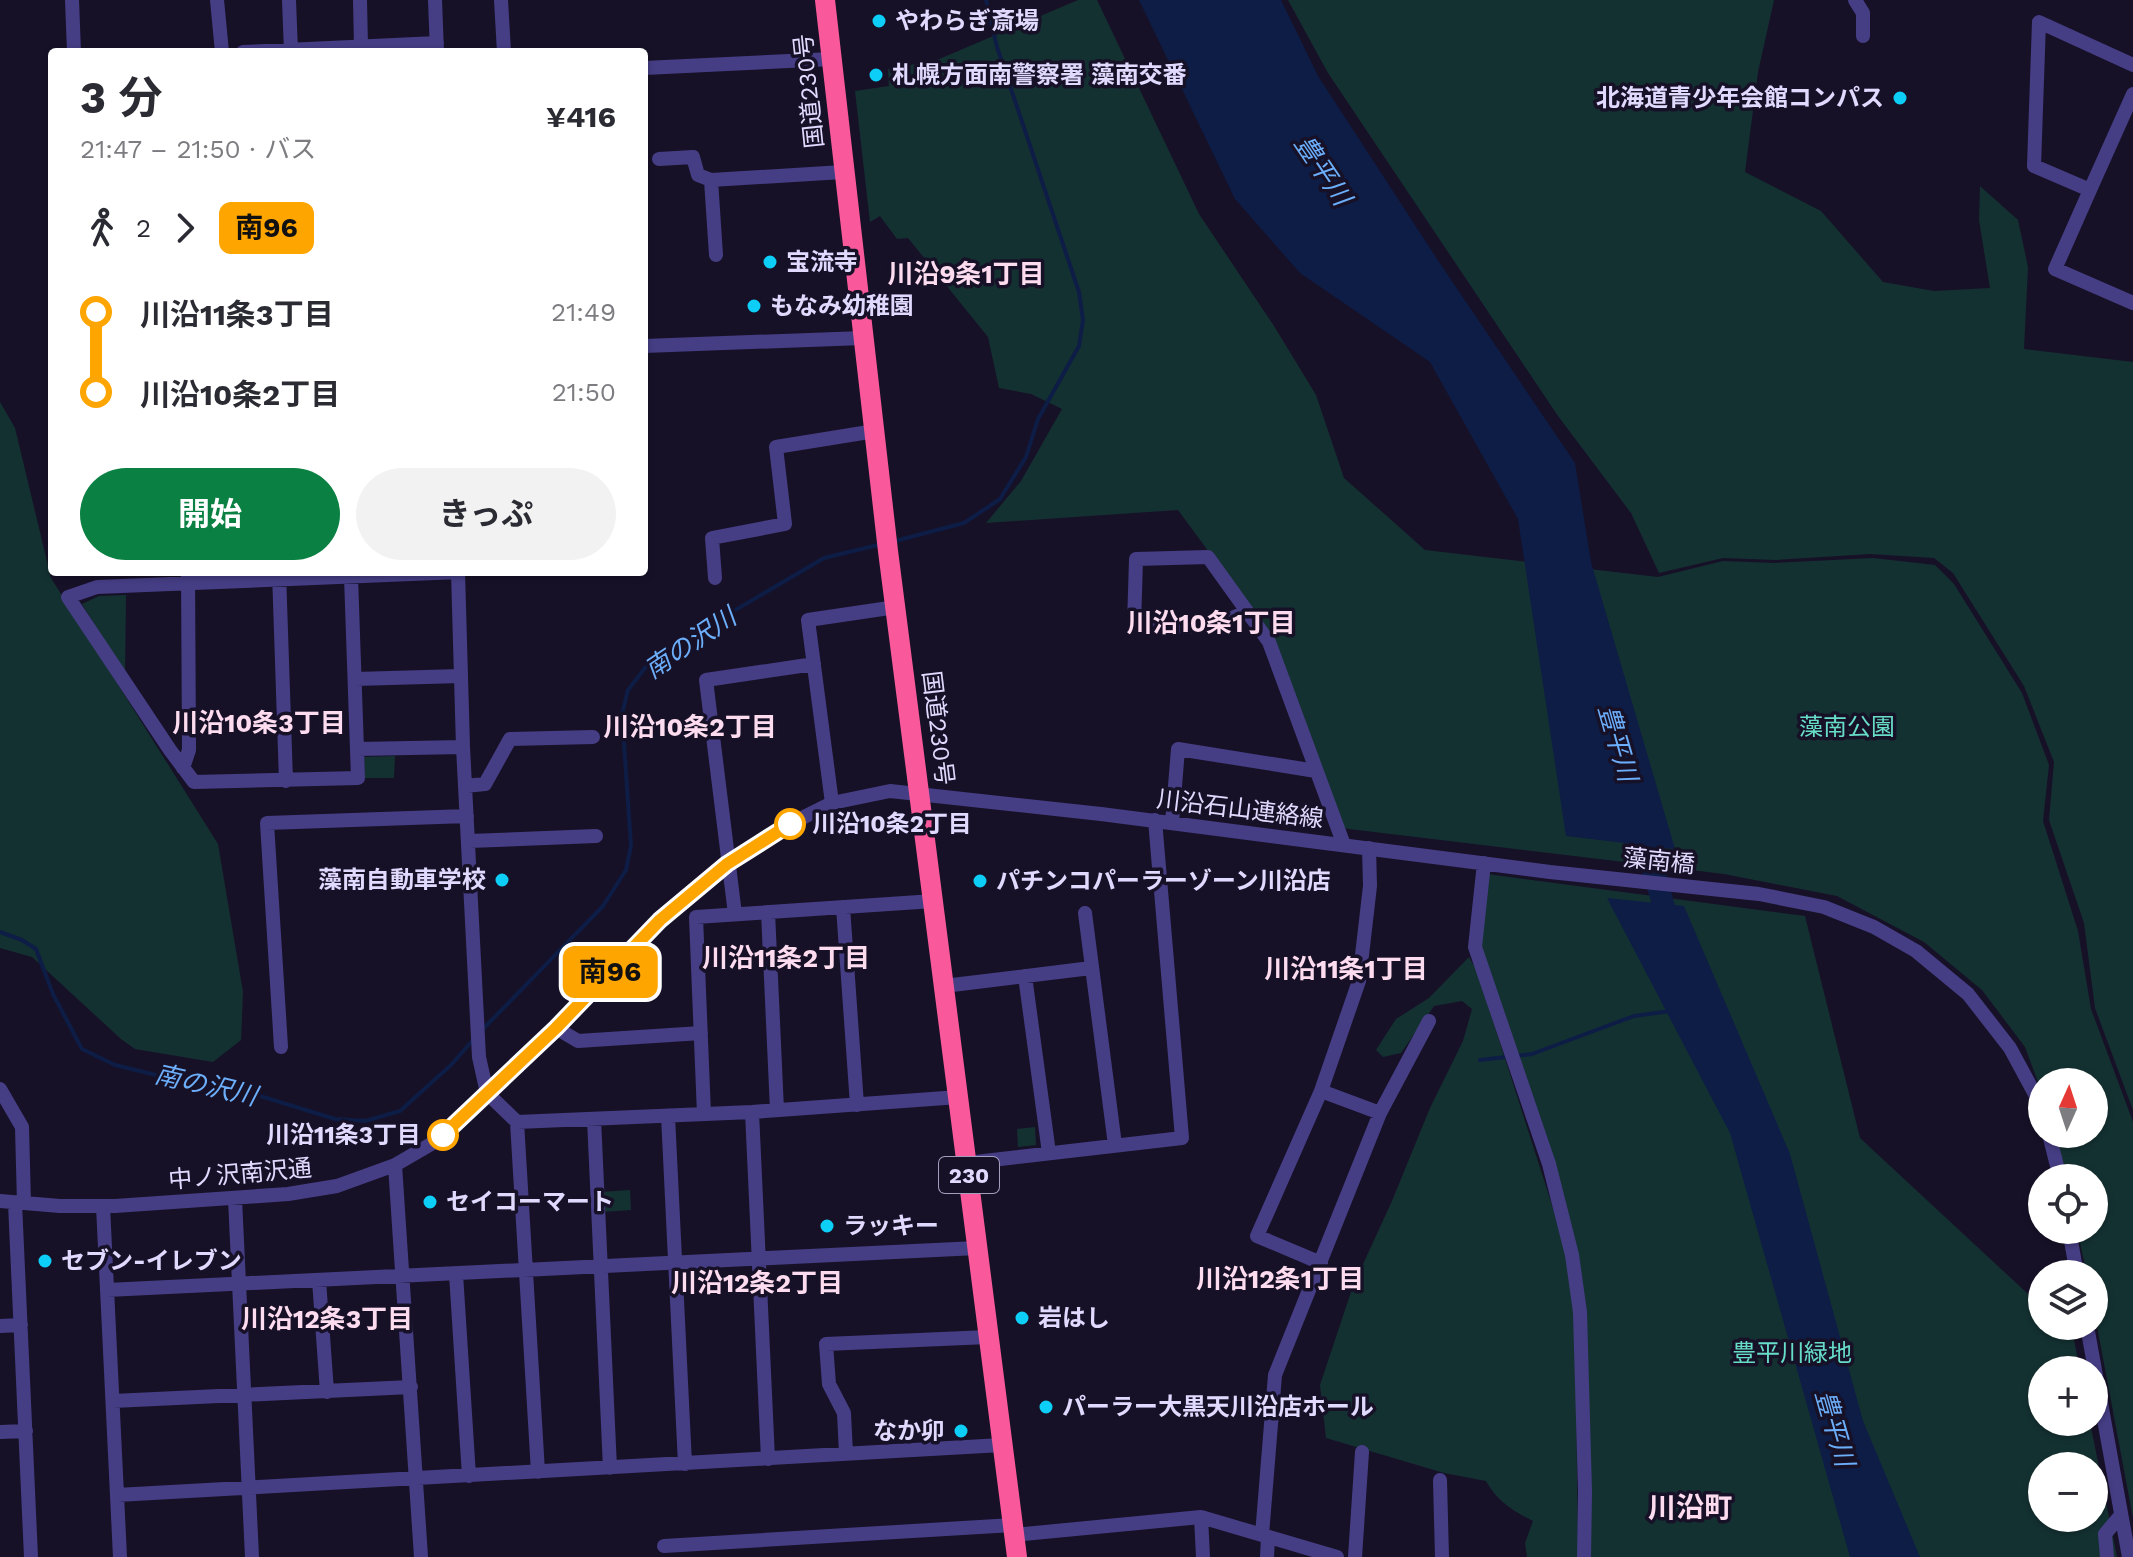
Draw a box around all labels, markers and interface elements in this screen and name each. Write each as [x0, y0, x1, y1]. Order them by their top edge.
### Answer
place label: やわらぎ斎場 [895, 7, 1039, 35]
marker: やわらぎ斎場 [870, 12, 888, 30]
street label: 国道230号 [789, 32, 829, 150]
place label: 札幌方面南警察署 藻南交番 [892, 61, 1187, 89]
marker: 札幌方面南警察署 藻南交番 [867, 66, 885, 84]
text: 3 分 [80, 72, 163, 124]
place label: 北海道青少年会館コンパス [1596, 84, 1884, 112]
marker: 北海道青少年会館コンパス [1891, 89, 1909, 107]
text: ¥416 [546, 99, 616, 134]
water label: 豊平川 [1289, 129, 1359, 213]
text: 21:47 – 21:50 · バス [80, 134, 316, 164]
icon: walk [80, 206, 124, 250]
icon: forward [163, 206, 207, 250]
text: 南96 [235, 211, 298, 244]
text: 2 [136, 213, 151, 243]
place label: 宝流寺 [786, 248, 858, 276]
marker: 宝流寺 [761, 253, 779, 271]
district label: 川沿9条1丁目 [887, 259, 1045, 289]
place label: もなみ幼稚園 [770, 292, 914, 320]
text: 川沿11条3丁目 [140, 297, 334, 332]
text: 21:49 [551, 297, 616, 327]
marker: もなみ幼稚園 [745, 297, 763, 315]
text: 川沿10条2丁目 [140, 377, 340, 412]
text: 21:50 [552, 377, 616, 407]
button: 開始 [80, 468, 340, 560]
button: きっぷ [356, 468, 616, 560]
water label: 南の沢川 [638, 600, 744, 685]
district label: 川沿10条1丁目 [1126, 608, 1296, 638]
street label: 国道230号 [917, 669, 959, 787]
water label: 豊平川 [1593, 701, 1644, 788]
district label: 川沿10条3丁目 [172, 708, 346, 738]
district label: 川沿10条2丁目 [603, 712, 777, 742]
park label: 藻南公園 [1799, 713, 1895, 741]
street label: 川沿石山連絡線 [1155, 785, 1325, 833]
marker: 川沿10条2丁目 [775, 809, 805, 839]
place label: 川沿10条2丁目 [812, 810, 972, 838]
street label: 藻南橋 [1622, 843, 1696, 879]
place label: 藻南自動車学校 [318, 866, 486, 894]
place label: パチンコパーラーゾーン川沿店 [996, 867, 1331, 895]
marker: 藻南自動車学校 [493, 871, 511, 889]
marker: パチンコパーラーゾーン川沿店 [971, 872, 989, 890]
district label: 川沿11条2丁目 [702, 943, 870, 973]
line badge: 南96 [564, 946, 656, 998]
district label: 川沿11条1丁目 [1264, 954, 1428, 984]
text: 南96 [579, 955, 641, 988]
water label: 南の沢川 [152, 1059, 263, 1112]
north arrow [2028, 1068, 2108, 1148]
map controls [2028, 1068, 2108, 1532]
marker: 川沿11条3丁目 [428, 1120, 458, 1150]
place label: 川沿11条3丁目 [266, 1121, 421, 1149]
street label: 中ノ沢南沢通 [167, 1154, 313, 1194]
road number: 230 [939, 1157, 999, 1193]
button: locate [2028, 1164, 2108, 1244]
place label: セイコーマート [446, 1188, 614, 1216]
marker: セイコーマート [421, 1193, 439, 1211]
place label: ラッキー [843, 1212, 939, 1240]
marker: ラッキー [818, 1217, 836, 1235]
place label: セブン-イレブン [61, 1247, 242, 1275]
marker: セブン-イレブン [36, 1252, 54, 1270]
button: layers [2028, 1260, 2108, 1340]
district label: 川沿12条1丁目 [1196, 1264, 1364, 1294]
district label: 川沿12条2丁目 [671, 1268, 843, 1298]
district label: 川沿12条3丁目 [241, 1304, 413, 1334]
place label: 岩はし [1038, 1304, 1110, 1332]
marker: 岩はし [1013, 1309, 1031, 1327]
park label: 豊平川緑地 [1732, 1339, 1852, 1367]
button: + [2028, 1356, 2108, 1436]
water label: 豊平川 [1810, 1386, 1861, 1473]
place label: パーラー大黒天川沿店ホール [1062, 1393, 1374, 1421]
marker: パーラー大黒天川沿店ホール [1037, 1398, 1055, 1416]
place label: なか卯 [873, 1417, 945, 1445]
marker: なか卯 [952, 1422, 970, 1440]
button: − [2028, 1452, 2108, 1532]
district label: 川沿町 [1648, 1491, 1732, 1524]

